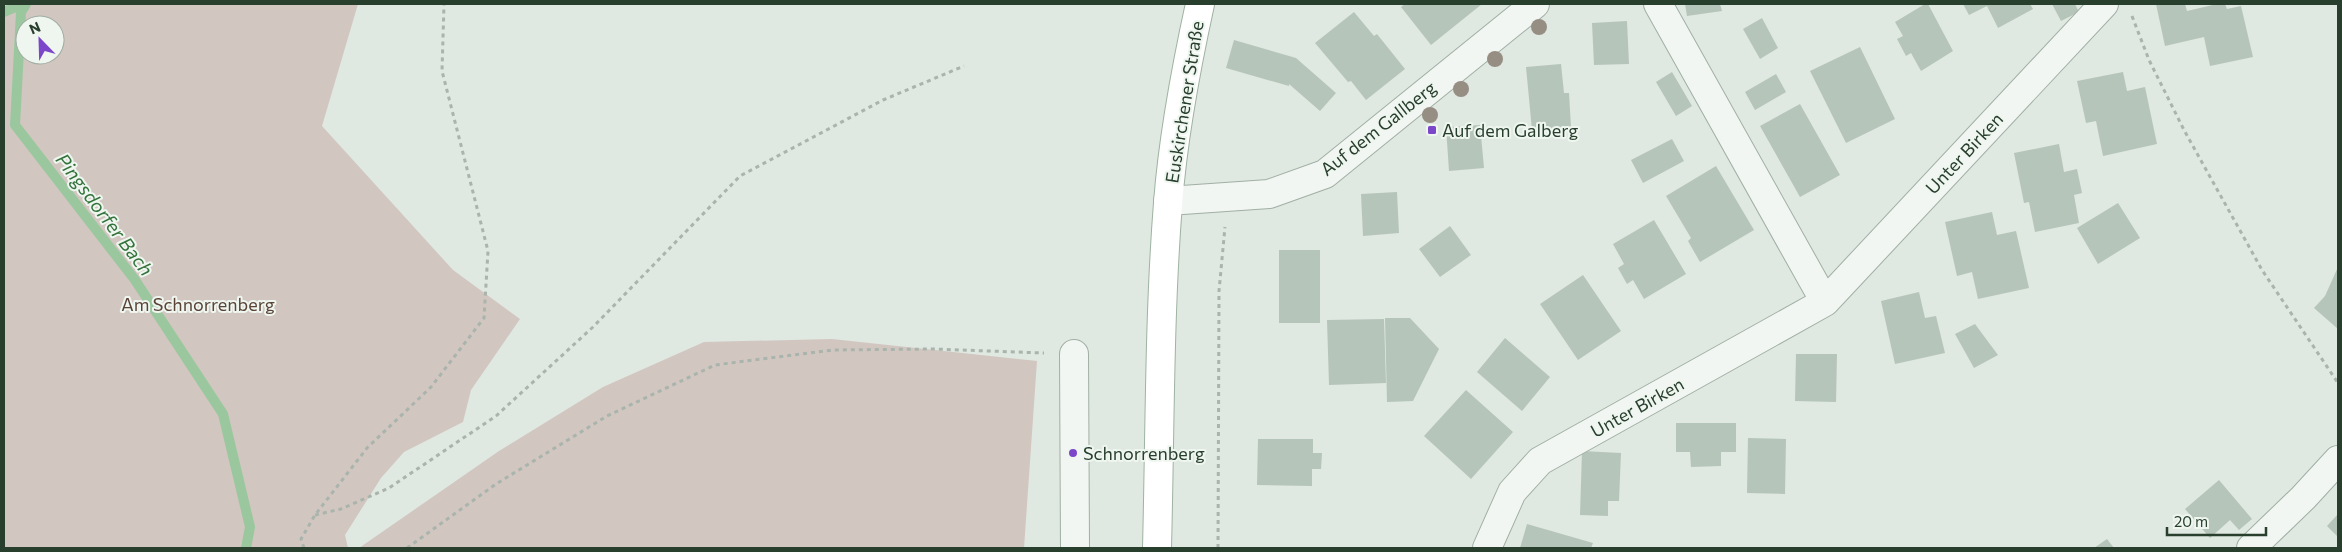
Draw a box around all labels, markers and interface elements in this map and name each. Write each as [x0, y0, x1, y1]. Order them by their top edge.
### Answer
north arrow [15, 15, 65, 65]
text: N [27, 18, 43, 37]
street label: Euskirchener Straße [1160, 19, 1208, 185]
street label: Auf dem Gallberg [1316, 76, 1440, 180]
street label: Unter Birken [1921, 108, 2007, 198]
place label: Auf dem Galberg [1442, 119, 1578, 141]
marker: Auf dem Galberg [1426, 124, 1438, 136]
water label: Pingsdorfer Bach [51, 148, 159, 280]
park label: Am Schnorrenberg [121, 293, 275, 315]
street label: Unter Birken [1586, 372, 1688, 442]
place label: Schnorrenberg [1083, 442, 1205, 464]
marker: Schnorrenberg [1067, 447, 1079, 459]
scale bar [2167, 504, 2266, 536]
text: 20 m [2174, 512, 2208, 530]

